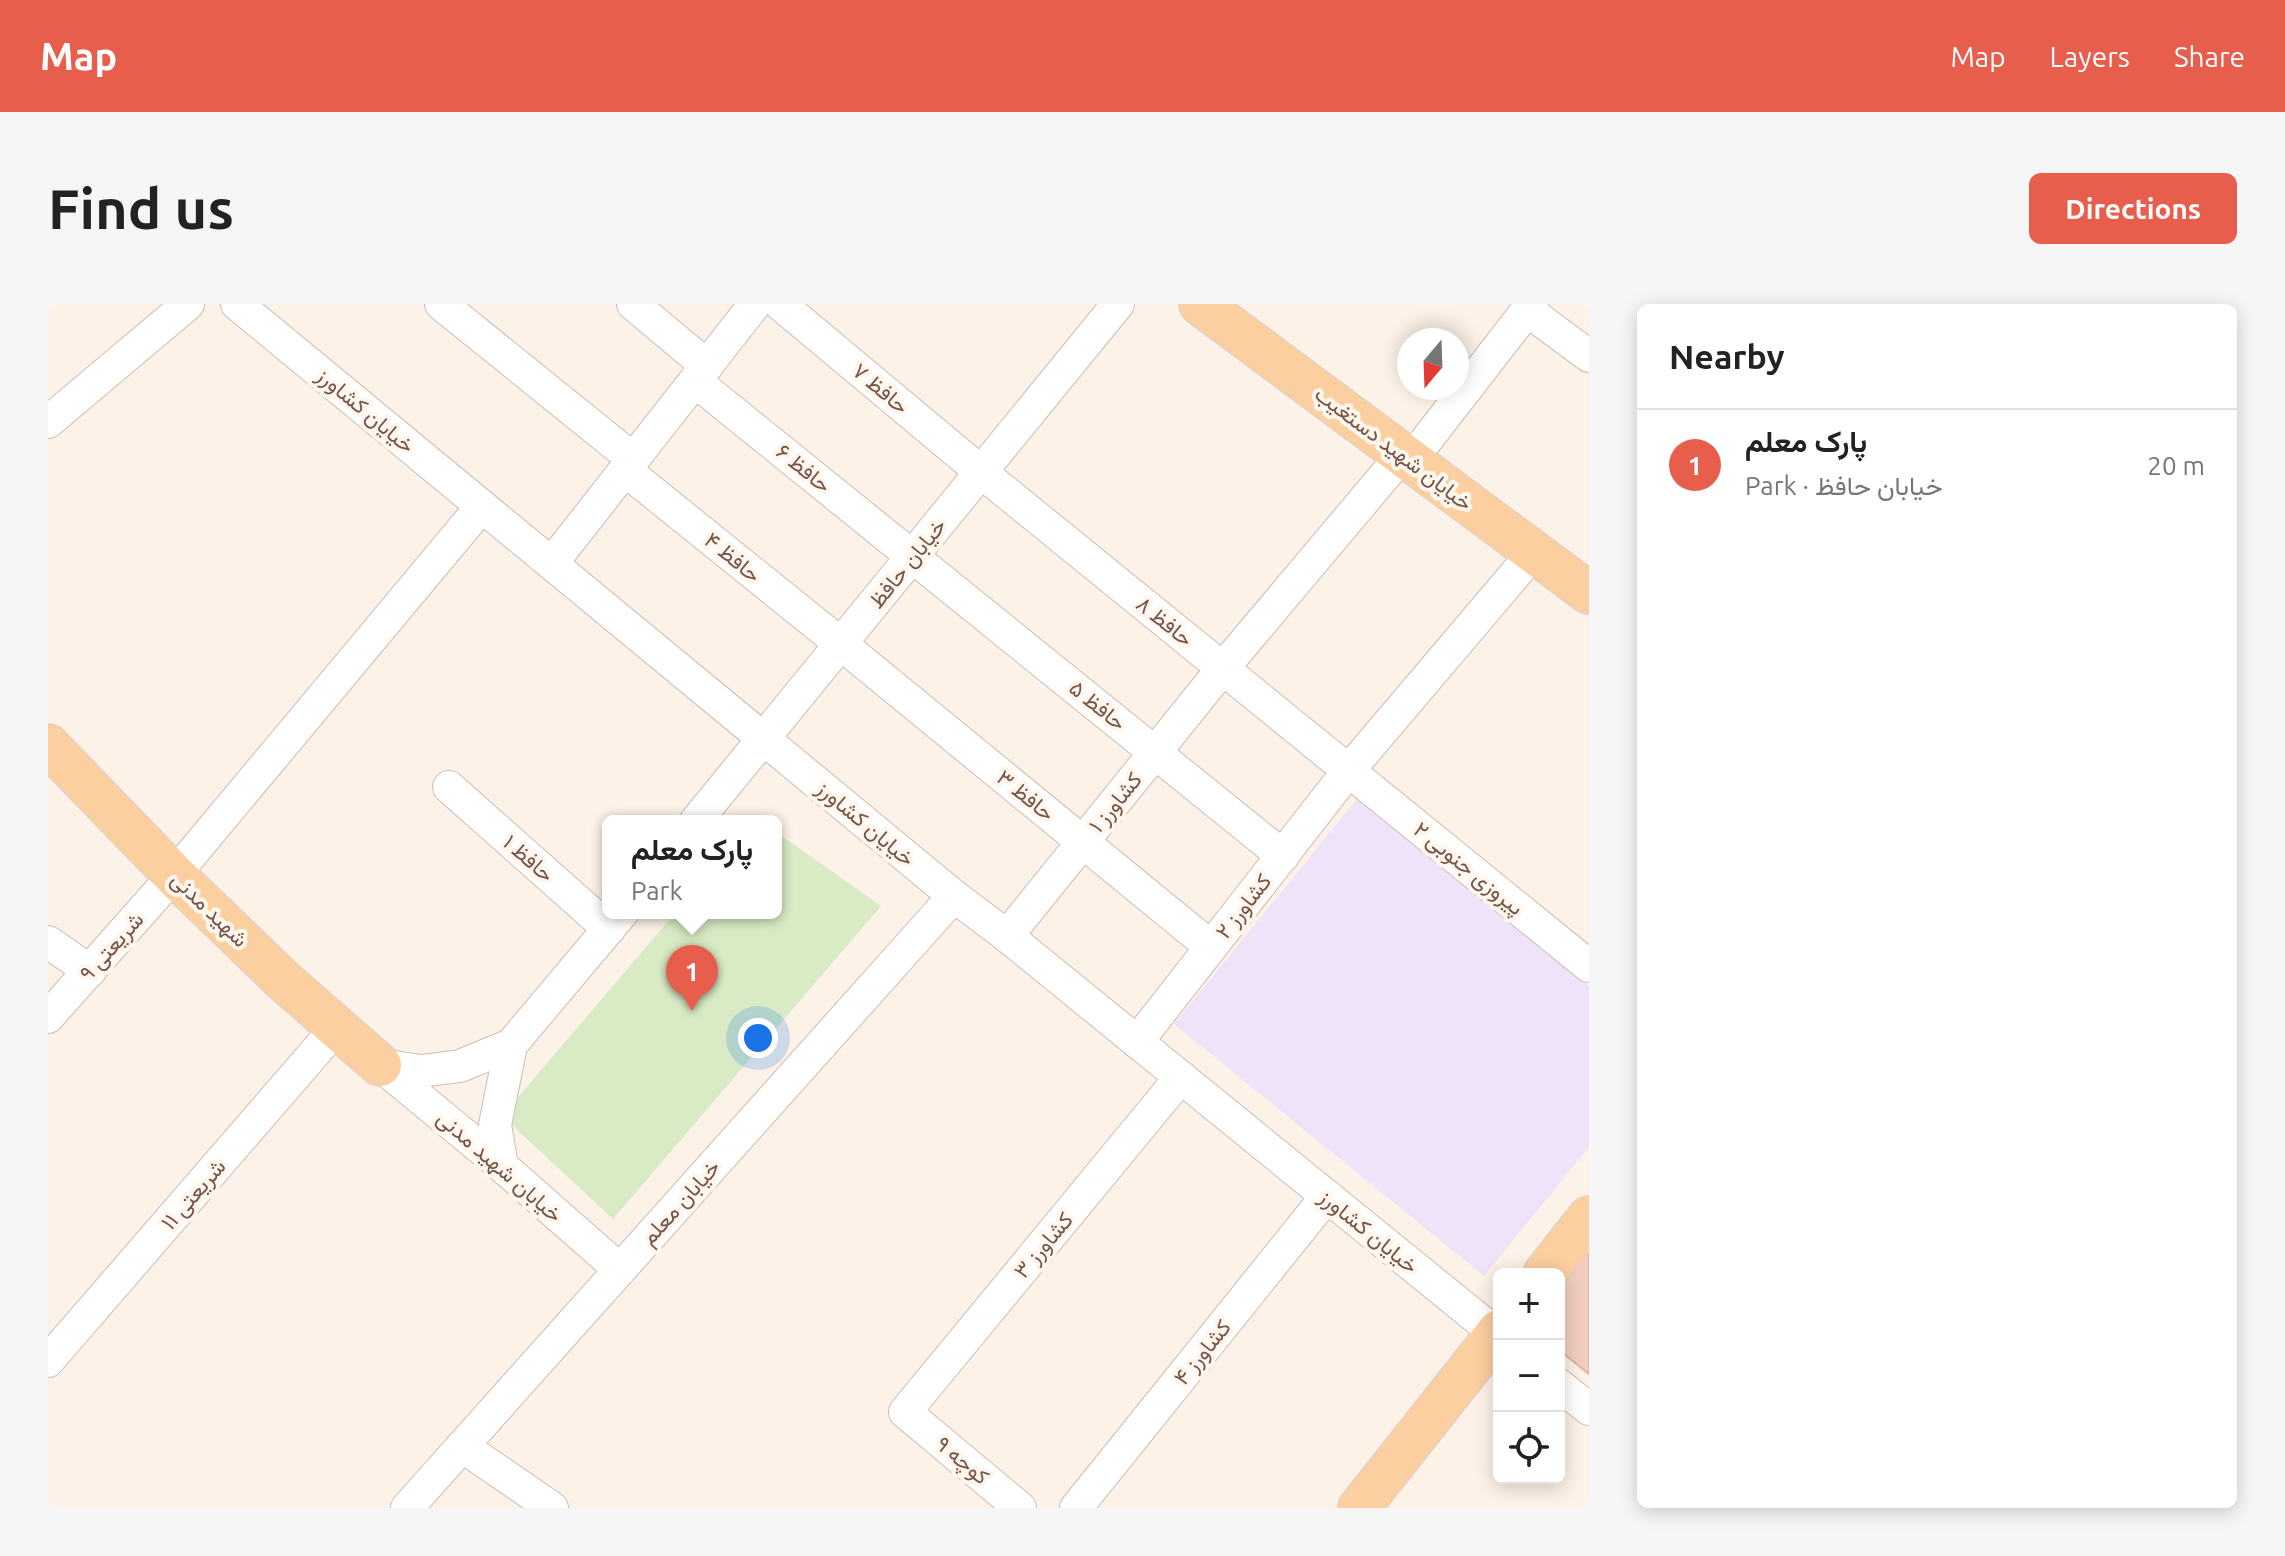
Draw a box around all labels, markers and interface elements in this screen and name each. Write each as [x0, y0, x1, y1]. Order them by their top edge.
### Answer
text: Map [40, 35, 117, 77]
text: Map [1950, 41, 2006, 72]
text: Layers [2050, 41, 2130, 72]
text: Share [2174, 41, 2245, 72]
button: Directions [2029, 173, 2237, 244]
text: Find us [48, 177, 234, 240]
north arrow [1397, 328, 1469, 400]
text: Nearby [1669, 337, 1784, 375]
street label: حافظ ۷ [848, 357, 914, 418]
street label: خیایان کشاورز [310, 361, 420, 459]
street label: خیایان شهید دستغیب [1309, 380, 1478, 517]
text: پارک معلم [1745, 424, 1867, 458]
street label: حافظ ۶ [772, 438, 837, 497]
text: 1 [1688, 451, 1702, 480]
text: 20 m [2147, 451, 2205, 480]
text: Park · خیابان حافظ [1745, 471, 1943, 500]
street label: خیابان حافظ [863, 513, 951, 613]
street label: حافظ ۴ [700, 526, 766, 587]
street label: حافظ ۸ [1132, 590, 1199, 651]
street label: حافظ ۵ [1065, 674, 1132, 735]
street label: حافظ ۳ [992, 764, 1060, 825]
street label: کشاورز ۱ [1083, 766, 1148, 838]
street label: خیایان کشاورز [810, 774, 920, 872]
popup [602, 815, 782, 919]
street label: پیروزی جنوبی ۲ [1408, 816, 1529, 922]
street label: حافظ ۱ [499, 829, 560, 886]
text: پارک معلم [631, 832, 753, 866]
street label: شهید مدنی [165, 866, 254, 953]
street label: کشاورز ۲ [1210, 868, 1277, 944]
text: Park [631, 876, 683, 905]
street label: شریعتی ۹ [74, 906, 149, 986]
pin: 1 [666, 945, 718, 1011]
your location [738, 1018, 778, 1058]
street label: خیابان شهید مدنی [431, 1104, 568, 1228]
street label: شریعتی ۱۱ [155, 1153, 232, 1235]
street label: خیابان معلم [635, 1154, 727, 1251]
street label: خیایان کشاورز [1313, 1183, 1424, 1280]
street label: کشاورز ۳ [1008, 1207, 1079, 1284]
map controls [1493, 1268, 1565, 1484]
button: + [1493, 1268, 1565, 1340]
street label: کشاورز ۴ [1168, 1314, 1237, 1390]
button: − [1493, 1340, 1565, 1412]
button: locate [1493, 1412, 1565, 1484]
street label: کوچه ۹ [930, 1430, 995, 1491]

